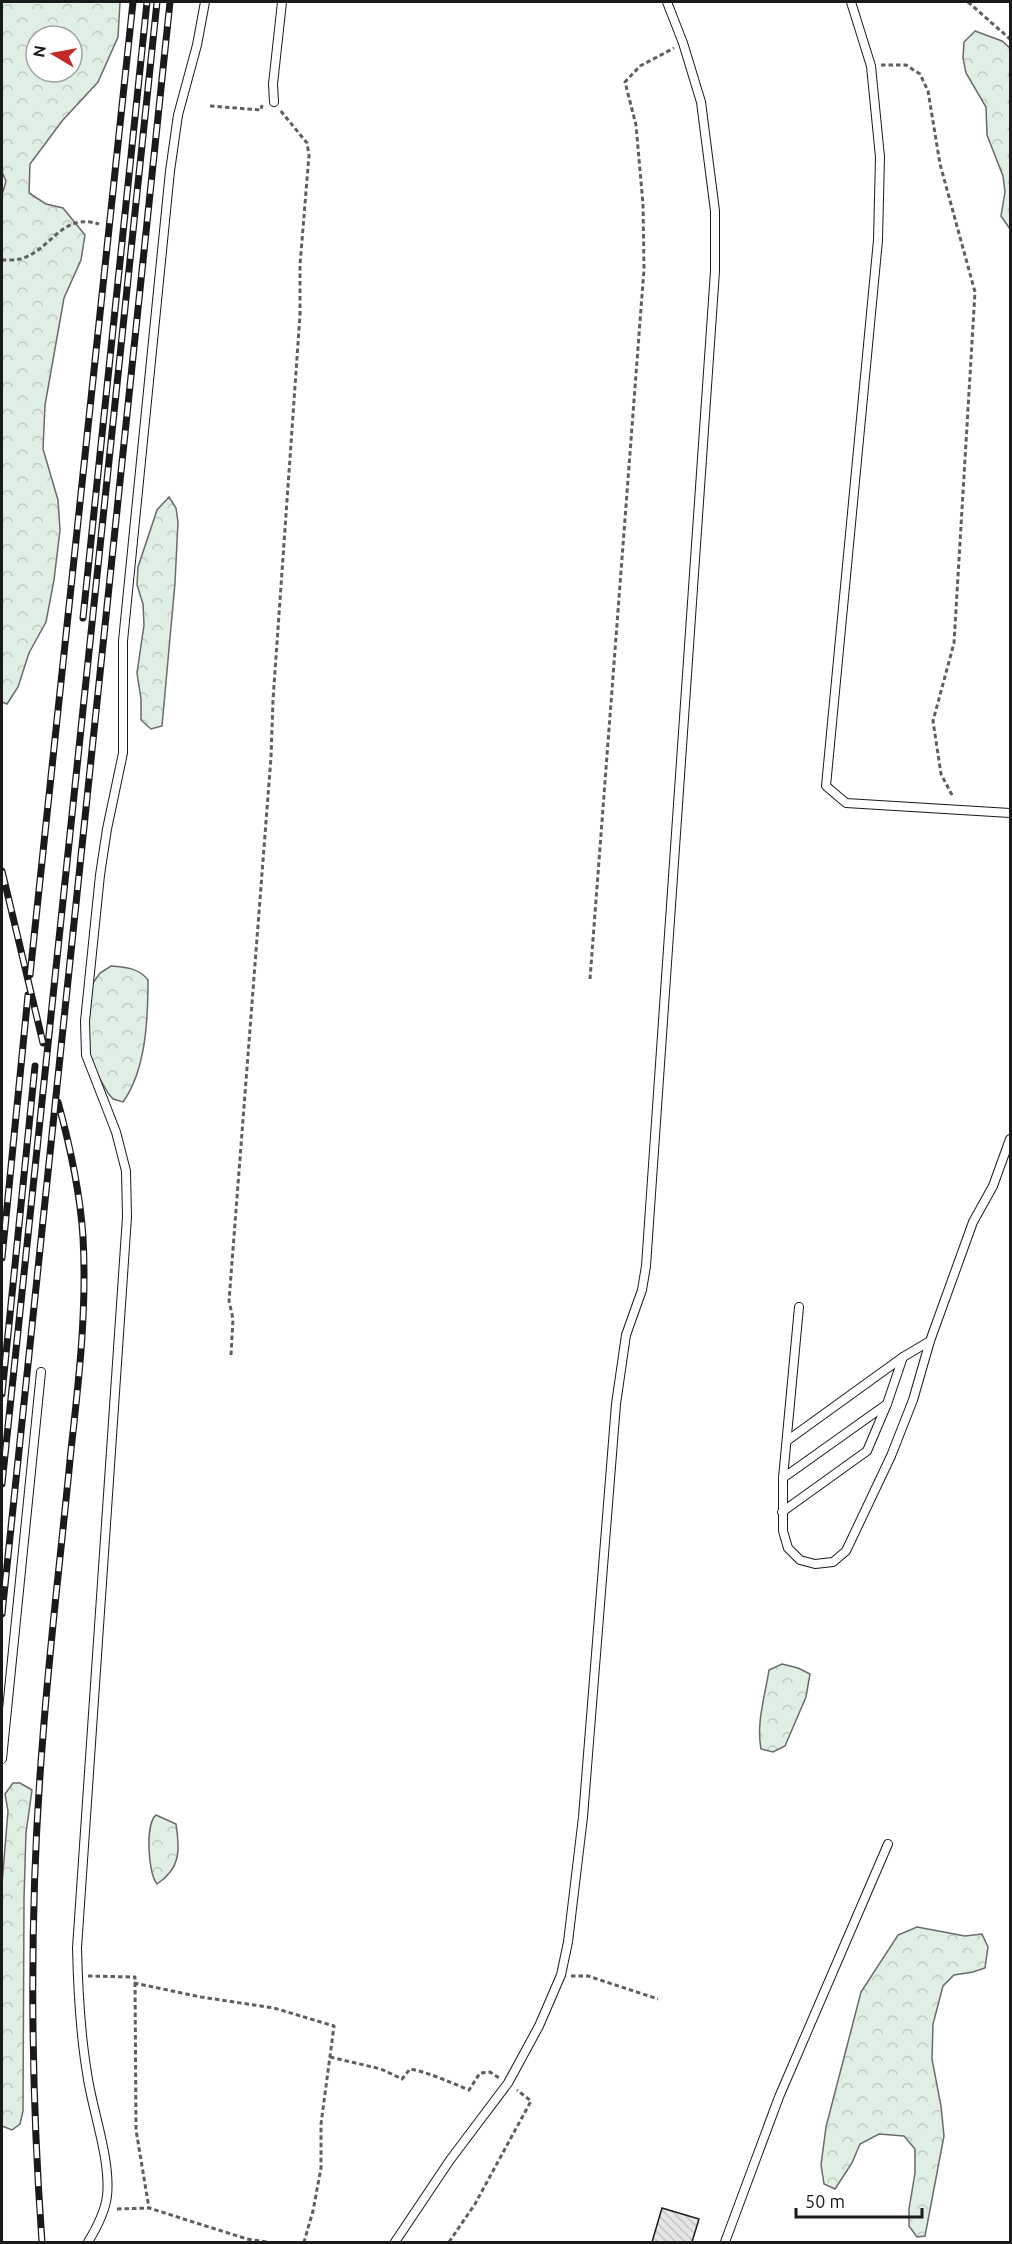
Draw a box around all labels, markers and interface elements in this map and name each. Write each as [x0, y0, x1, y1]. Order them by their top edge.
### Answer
north arrow [24, 24, 84, 84]
text: N [29, 44, 49, 59]
scale bar [796, 2181, 922, 2219]
text: 50 m [805, 2191, 845, 2211]

